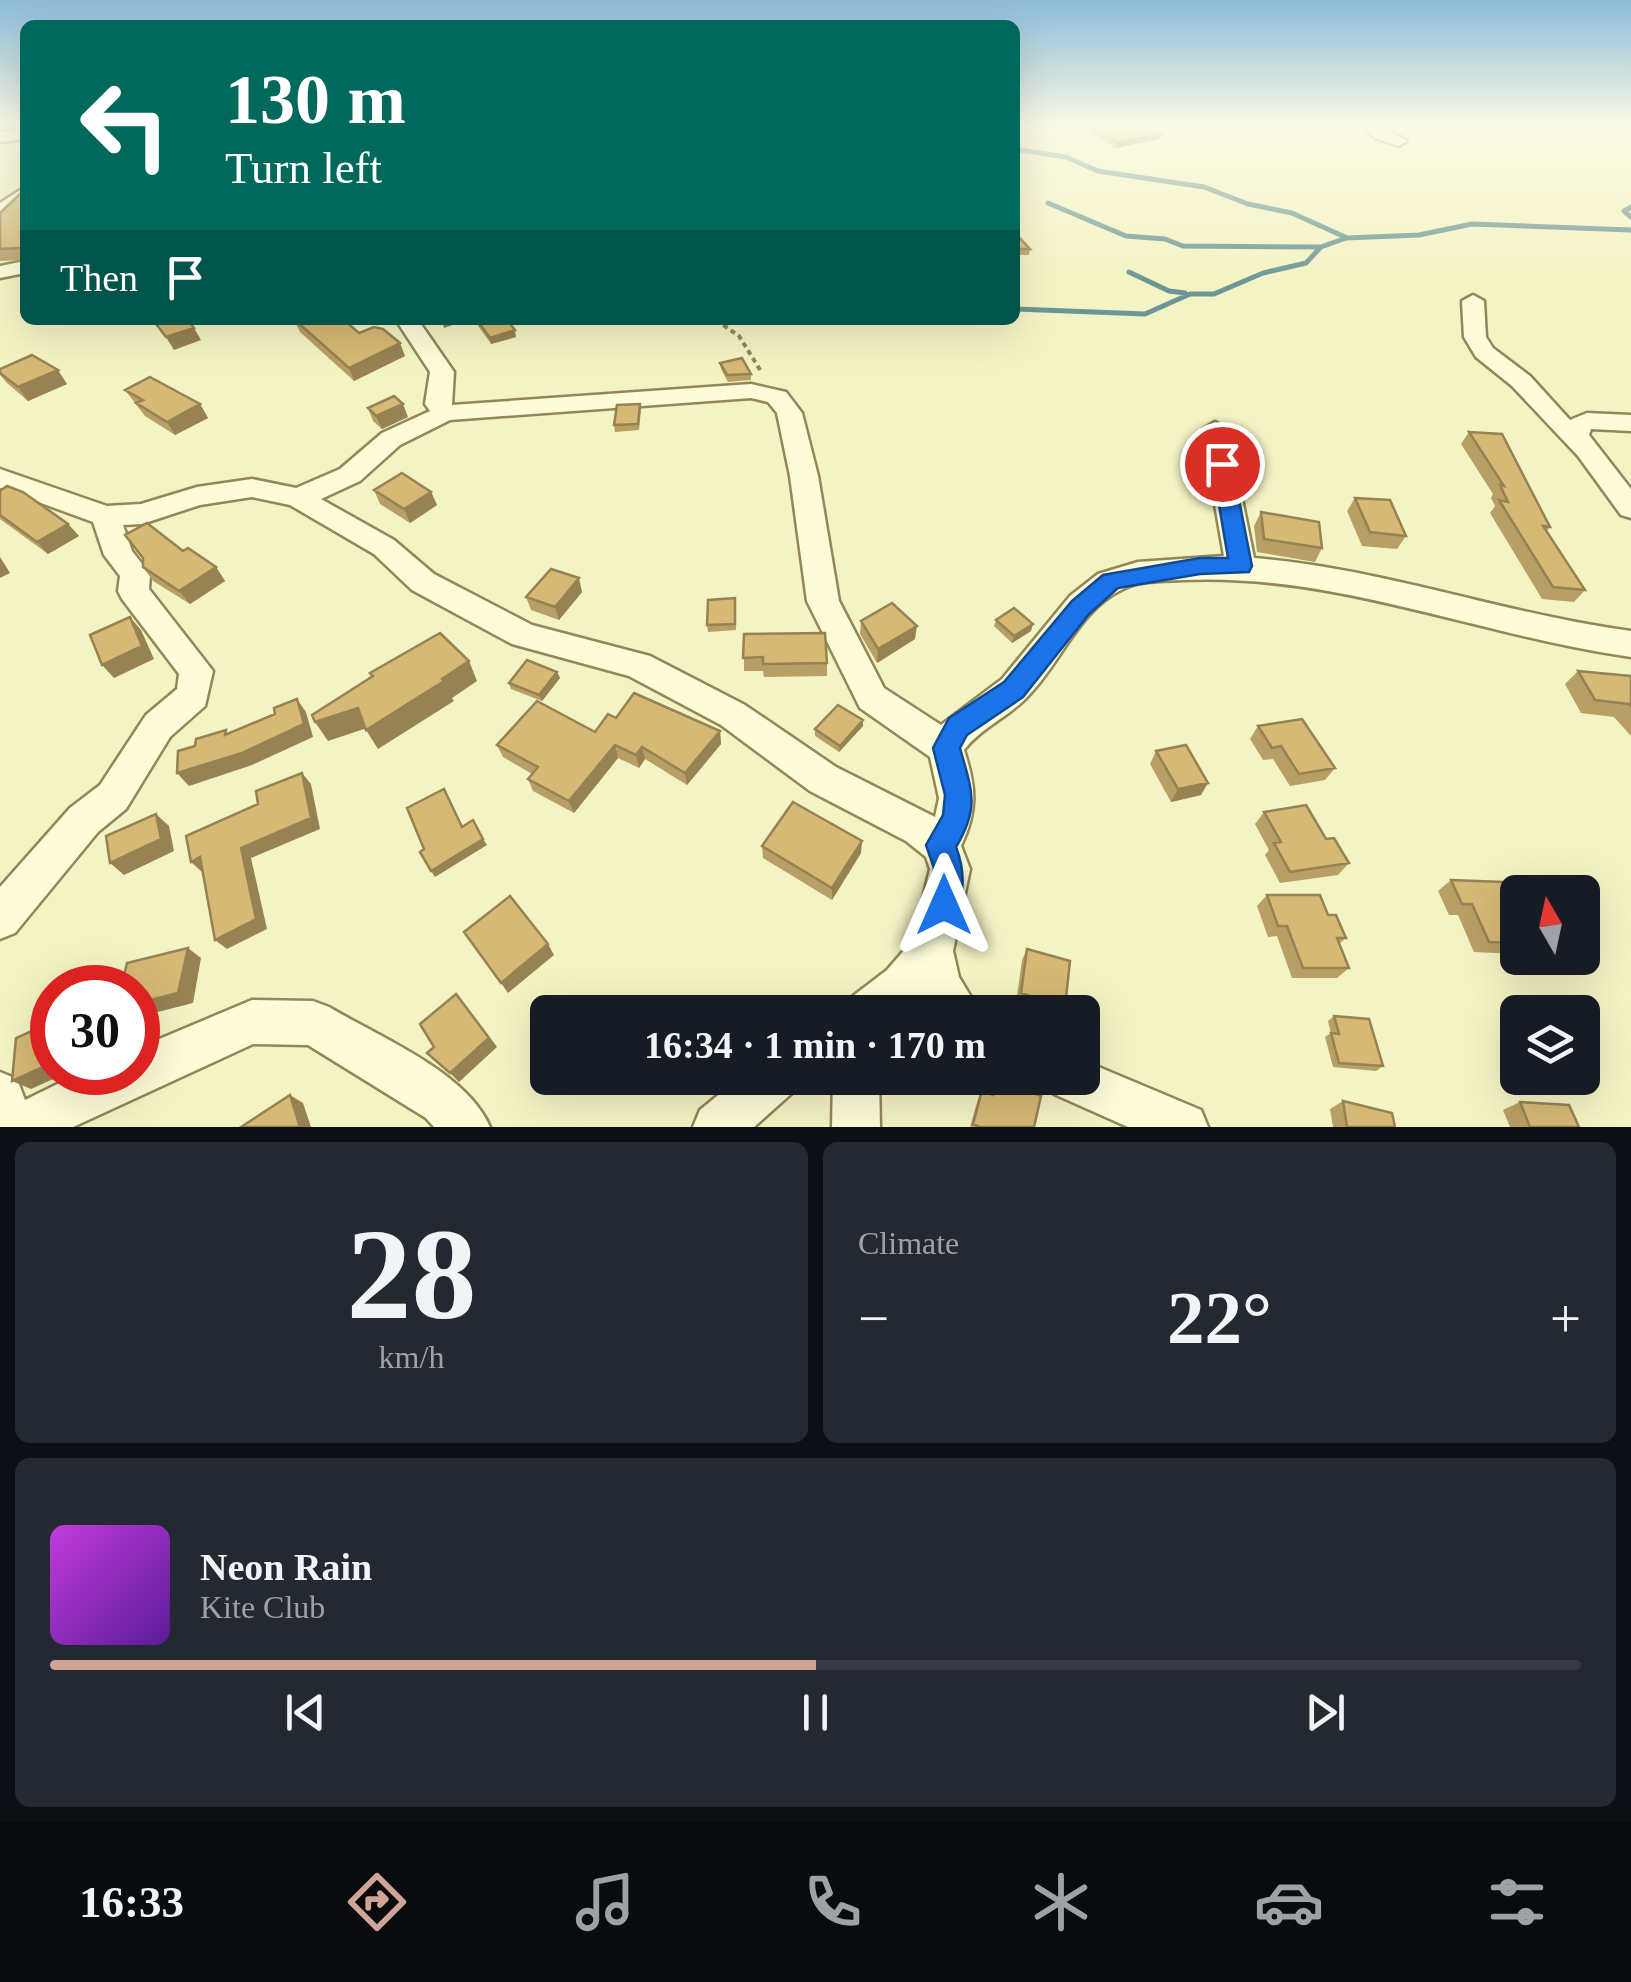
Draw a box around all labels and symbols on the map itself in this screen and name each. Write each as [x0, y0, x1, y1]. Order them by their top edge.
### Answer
pin [1180, 422, 1265, 507]
position arrow [892, 853, 996, 957]
north arrow [1500, 875, 1600, 975]
speed limit sign: 30 [30, 965, 160, 1095]

